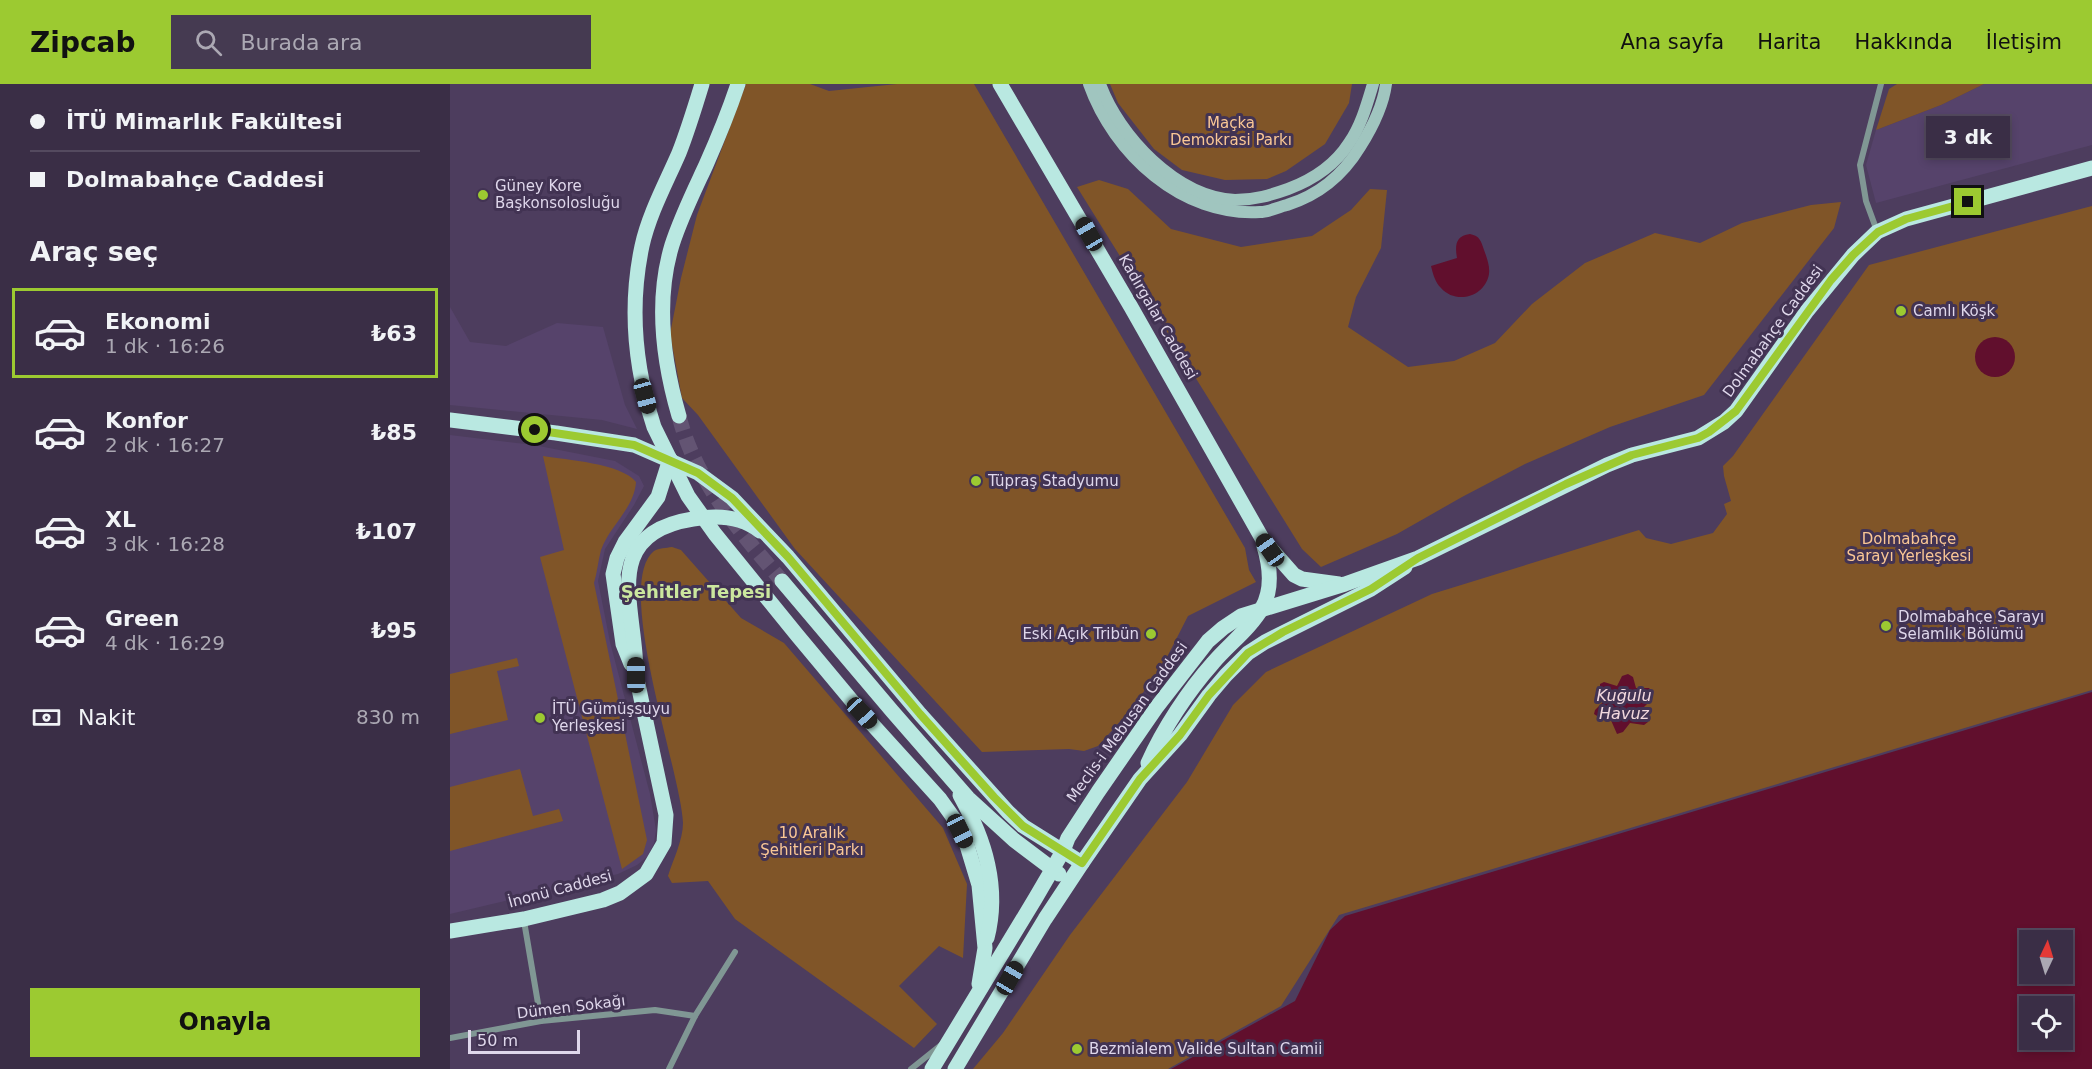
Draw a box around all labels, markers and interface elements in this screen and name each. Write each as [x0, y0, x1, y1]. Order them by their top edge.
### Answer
search box [171, 15, 591, 69]
text: Zipcab [30, 26, 135, 59]
icon: search [192, 26, 225, 59]
text: Burada ara [240, 30, 363, 55]
text: Ana sayfa [1620, 30, 1724, 54]
text: Harita [1757, 30, 1821, 54]
text: Hakkında [1854, 30, 1953, 54]
text: İletişim [1986, 30, 2062, 54]
text: İTÜ Mimarlık Fakültesi [66, 109, 343, 134]
park label: Maçka Demokrasi Parkı [1170, 114, 1292, 149]
callout: 3 dk [1926, 115, 2010, 157]
text: 3 dk [1944, 125, 1992, 149]
text: Dolmabahçe Caddesi [66, 167, 325, 192]
place label: Güney Kore Başkonsolosluğu [495, 177, 620, 212]
marker: Güney Kore Başkonsolosluğu [476, 188, 490, 202]
route end [1954, 188, 1981, 215]
car [1072, 214, 1106, 254]
text: Araç seç [30, 236, 158, 267]
street label: Kadırgalar Caddesi [1115, 251, 1201, 383]
street label: Dolmabahçe Caddesi [1719, 261, 1827, 401]
place label: Camlı Köşk [1913, 302, 1995, 320]
marker: Camlı Köşk [1894, 304, 1908, 318]
icon: car [33, 306, 87, 360]
text: Ekonomi [105, 309, 210, 334]
text: ₺63 [371, 321, 417, 346]
text: 1 dk · 16:26 [105, 334, 225, 358]
car [632, 376, 658, 416]
icon: car [33, 405, 87, 459]
text: Konfor [105, 408, 188, 433]
route start [521, 416, 548, 443]
text: ₺85 [371, 420, 417, 445]
text: 2 dk · 16:27 [105, 433, 225, 457]
place label: Tüpraş Stadyumu [987, 472, 1119, 490]
marker: Tüpraş Stadyumu [969, 474, 983, 488]
icon: car [33, 504, 87, 558]
text: XL [105, 507, 136, 532]
text: ₺107 [356, 519, 417, 544]
car [1252, 530, 1288, 570]
park label: Dolmabahçe Sarayı Yerleşkesi [1846, 530, 1972, 565]
text: 3 dk · 16:28 [105, 532, 225, 556]
district label: Şehitler Tepesi [621, 581, 771, 602]
icon: car [33, 603, 87, 657]
text: Green [105, 606, 179, 631]
place label: Dolmabahçe Sarayı Selamlık Bölümü [1898, 608, 2044, 643]
text: ₺95 [371, 618, 417, 643]
marker: Dolmabahçe Sarayı Selamlık Bölümü [1879, 619, 1893, 633]
place label: Eski Açık Tribün [1022, 625, 1139, 643]
marker: Eski Açık Tribün [1144, 627, 1158, 641]
text: 4 dk · 16:29 [105, 631, 225, 655]
street label: Meclis-i Mebusan Caddesi [1063, 639, 1191, 805]
car [627, 657, 645, 693]
water label: Kuğulu Havuz [1596, 686, 1652, 723]
car [843, 694, 881, 732]
place label: İTÜ Gümüşsuyu Yerleşkesi [551, 699, 670, 735]
icon: cash [30, 701, 63, 734]
text: Nakit [78, 705, 135, 730]
text: 830 m [356, 705, 420, 729]
marker: İTÜ Gümüşsuyu Yerleşkesi [533, 711, 547, 725]
car [944, 811, 976, 851]
park label: 10 Aralık Şehitleri Parkı [760, 824, 864, 859]
street label: İnonü Caddesi [506, 866, 614, 912]
north arrow [2019, 930, 2073, 984]
map controls [2019, 930, 2073, 1050]
car [993, 958, 1027, 998]
button: Onayla [30, 988, 420, 1057]
street label: Dümen Sokağı [516, 991, 626, 1023]
button: locate [2019, 996, 2073, 1050]
scale bar [468, 1027, 580, 1054]
text: 50 m [477, 1031, 518, 1050]
place label: Bezmialem Valide Sultan Camii [1089, 1040, 1322, 1058]
marker: Bezmialem Valide Sultan Camii [1070, 1042, 1084, 1056]

